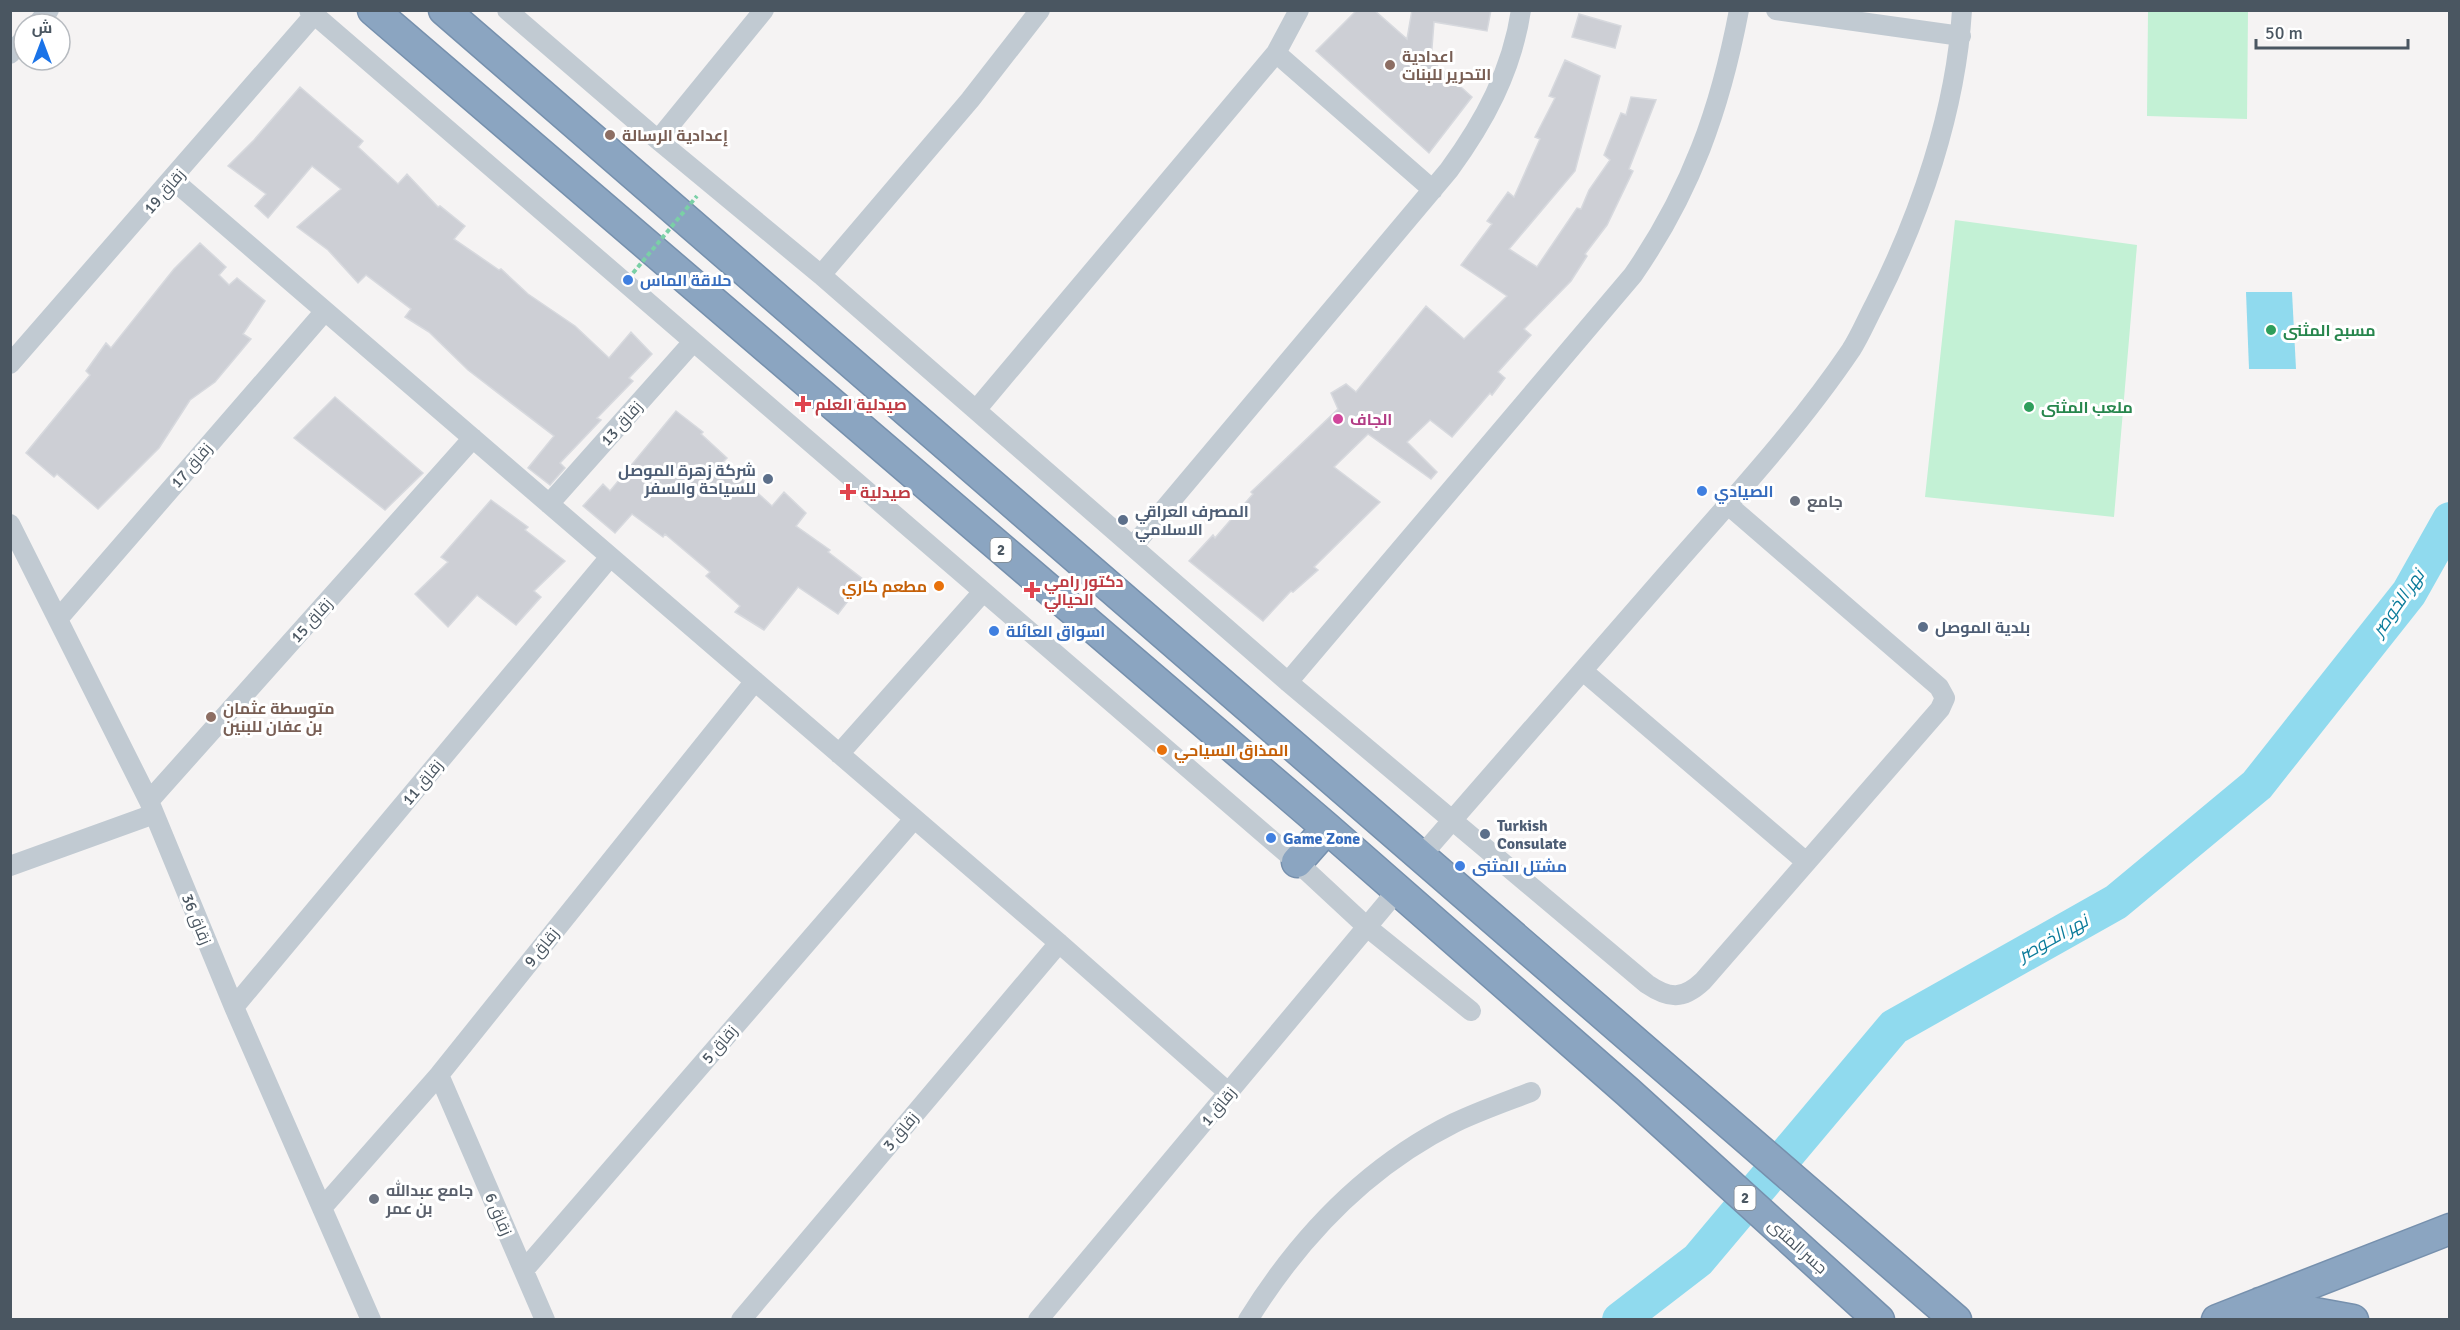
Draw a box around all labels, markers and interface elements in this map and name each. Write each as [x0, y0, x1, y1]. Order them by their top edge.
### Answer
north arrow [12, 12, 72, 72]
scale bar [2256, 12, 2408, 50]
text: ش [32, 18, 52, 38]
text: 50 m [2265, 22, 2303, 44]
place label: اعدادية التحرير للبنات [1402, 47, 1491, 85]
marker: اعدادية التحرير للبنات [1383, 58, 1397, 72]
place label: إعدادية الرسالة [622, 126, 728, 147]
marker: إعدادية الرسالة [603, 128, 617, 142]
street label: زقاق 19 [140, 165, 190, 218]
place label: حلاقة الماس [640, 271, 731, 291]
marker: حلاقة الماس [621, 273, 635, 287]
place label: مسبح المثنى [2283, 321, 2376, 341]
marker: مسبح المثنى [2264, 323, 2278, 337]
place label: صيدلية العلم [815, 395, 907, 416]
street label: زقاق 13 [596, 397, 647, 450]
marker: صيدلية العلم [796, 397, 810, 411]
place label: ملعب المثنى [2041, 398, 2133, 418]
marker: ملعب المثنى [2022, 400, 2036, 414]
place label: الجاف [1350, 410, 1392, 430]
marker: الجاف [1331, 412, 1345, 426]
street label: زقاق 17 [167, 439, 217, 492]
place label: شركة زهرة الموصل للسياحة والسفر [618, 461, 756, 499]
marker: شركة زهرة الموصل للسياحة والسفر [761, 472, 775, 486]
place label: الصيادي [1714, 482, 1773, 504]
place label: صيدلية [860, 483, 911, 503]
marker: الصيادي [1695, 484, 1709, 498]
marker: صيدلية [841, 485, 855, 499]
place label: جامع [1807, 492, 1843, 512]
marker: جامع [1788, 494, 1802, 508]
place label: المصرف العراقي الاسلامي [1135, 502, 1249, 542]
marker: المصرف العراقي الاسلامي [1116, 513, 1130, 527]
road number: 2 [990, 538, 1012, 562]
water label: نهر الخوصر [2366, 564, 2430, 642]
place label: دكتور رامي الحيالي [1044, 572, 1124, 612]
place label: مطعم كاري [842, 577, 927, 599]
marker: مطعم كاري [932, 579, 946, 593]
marker: دكتور رامي الحيالي [1025, 583, 1039, 597]
street label: زقاق 15 [286, 594, 337, 647]
place label: بلدية الموصل [1935, 618, 2030, 638]
marker: بلدية الموصل [1916, 620, 1930, 634]
place label: اسواق العائلة [1006, 622, 1105, 642]
marker: اسواق العائلة [987, 624, 1001, 638]
place label: متوسطة عثمان بن عفان للبنين [223, 699, 335, 737]
marker: متوسطة عثمان بن عفان للبنين [204, 710, 218, 724]
place label: المذاق السياحي [1174, 741, 1289, 763]
marker: المذاق السياحي [1155, 743, 1169, 757]
street label: زقاق 11 [398, 756, 448, 809]
place label: Turkish Consulate [1497, 816, 1567, 854]
marker: Turkish Consulate [1478, 827, 1492, 841]
place label: Game Zone [1283, 829, 1360, 849]
marker: Game Zone [1264, 831, 1278, 845]
place label: مشتل المثنى [1472, 857, 1567, 877]
marker: مشتل المثنى [1453, 859, 1467, 873]
street label: زقاق 36 [177, 891, 215, 948]
water label: نهر الخوصر [2012, 909, 2094, 967]
street label: زقاق 9 [520, 924, 564, 971]
street label: زقاق 5 [698, 1021, 742, 1068]
street label: زقاق 1 [1197, 1083, 1241, 1130]
street label: زقاق 3 [879, 1108, 923, 1155]
place label: جامع عبدالله بن عمر [385, 1179, 473, 1219]
road number: 2 [1734, 1186, 1756, 1210]
street label: زقاق 6 [480, 1190, 516, 1239]
marker: جامع عبدالله بن عمر [367, 1192, 381, 1206]
street label: جسر المثنى [1764, 1215, 1831, 1278]

